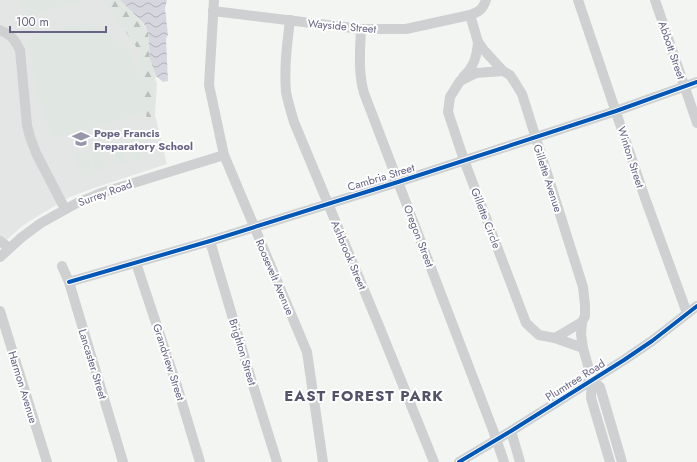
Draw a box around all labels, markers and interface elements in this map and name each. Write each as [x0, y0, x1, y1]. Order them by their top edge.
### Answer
scale bar [10, 8, 106, 34]
text: 100 m [16, 13, 49, 31]
street label: Wayside Street [307, 15, 377, 37]
street label: Abbott Street [655, 19, 690, 82]
street label: Winton Street [614, 124, 649, 190]
place label: Pope Francis Preparatory School [94, 125, 193, 154]
school or university icon: Pope Francis Preparatory School [71, 129, 91, 149]
street label: Gillette Avenue [529, 142, 567, 214]
street label: Cambria Street [346, 159, 417, 195]
street label: Surrey Road [76, 176, 134, 210]
street label: Gillette Circle [467, 185, 505, 251]
street label: Oregon Street [400, 203, 438, 270]
street label: Ashbrook Street [327, 218, 371, 292]
street label: Roosevelt Avenue [252, 237, 298, 318]
street label: Brighton Street [225, 317, 261, 388]
street label: Grandview Street [149, 322, 189, 403]
street label: Lancaster Street [75, 327, 111, 401]
street label: Harmon Avenue [4, 349, 42, 425]
street label: Plumtree Road [542, 355, 608, 405]
district label: EAST FOREST PARK [284, 385, 444, 407]

